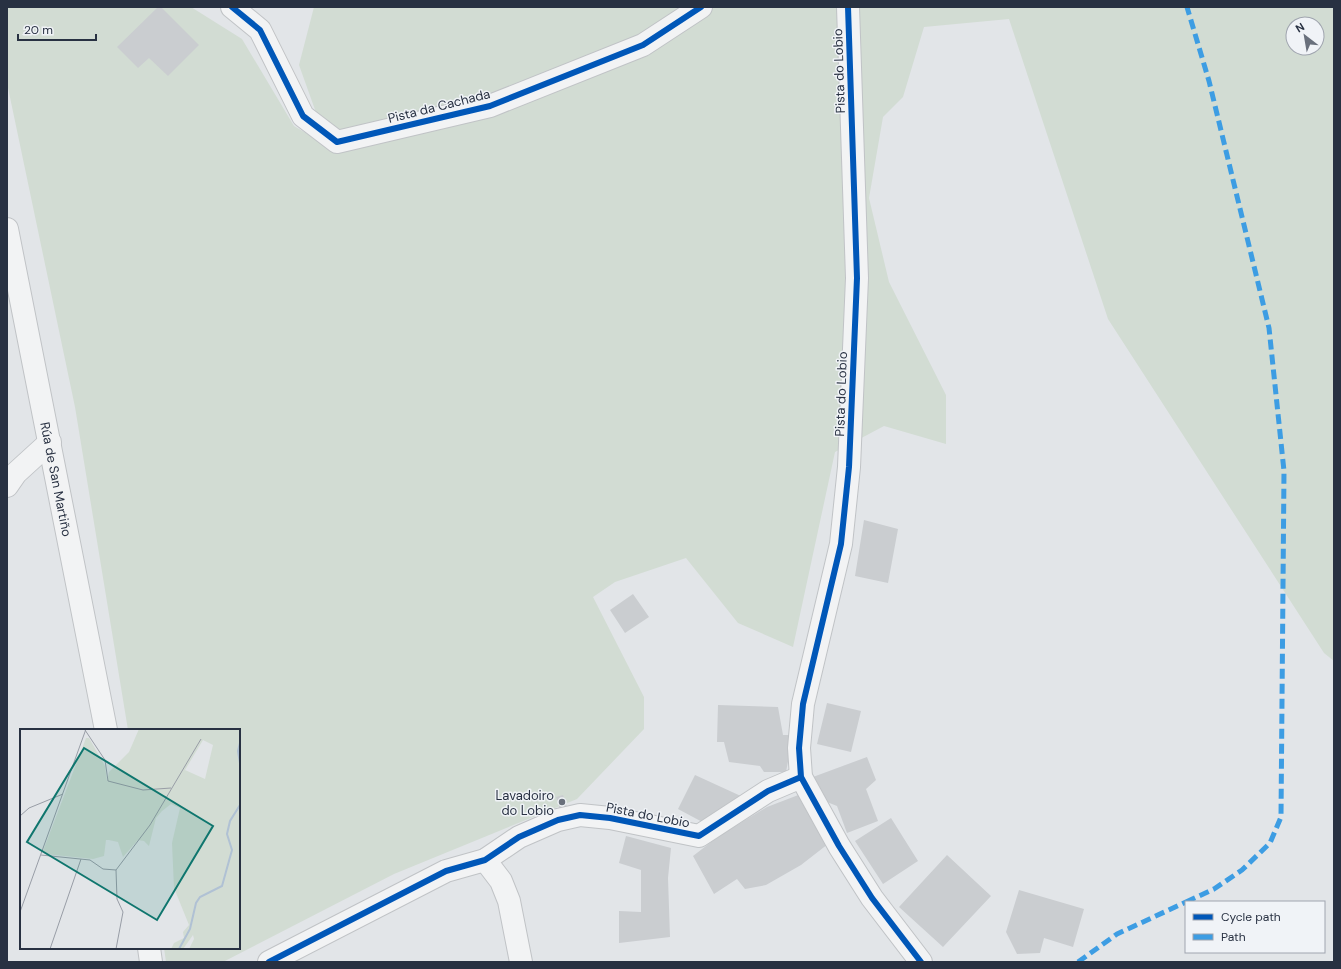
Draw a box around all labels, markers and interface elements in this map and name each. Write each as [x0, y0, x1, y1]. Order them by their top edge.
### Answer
scale bar [18, 16, 96, 42]
north arrow [1285, 16, 1325, 56]
text: N [1293, 19, 1307, 35]
text: 20 m [24, 22, 53, 38]
street label: Pista do Lobio [829, 28, 849, 114]
street label: Pista da Cachada [386, 85, 492, 127]
street label: Pista do Lobio [831, 351, 851, 437]
street label: Rúa de San Martiño [37, 420, 76, 538]
inset map [20, 729, 240, 949]
place label: Lavadoiro do Lobio [495, 787, 554, 819]
marker: Lavadoiro do Lobio [557, 797, 567, 807]
street label: Pista do Lobio [605, 799, 692, 832]
legend [1185, 901, 1325, 953]
text: Cycle path [1221, 909, 1281, 925]
text: Path [1221, 929, 1246, 945]

